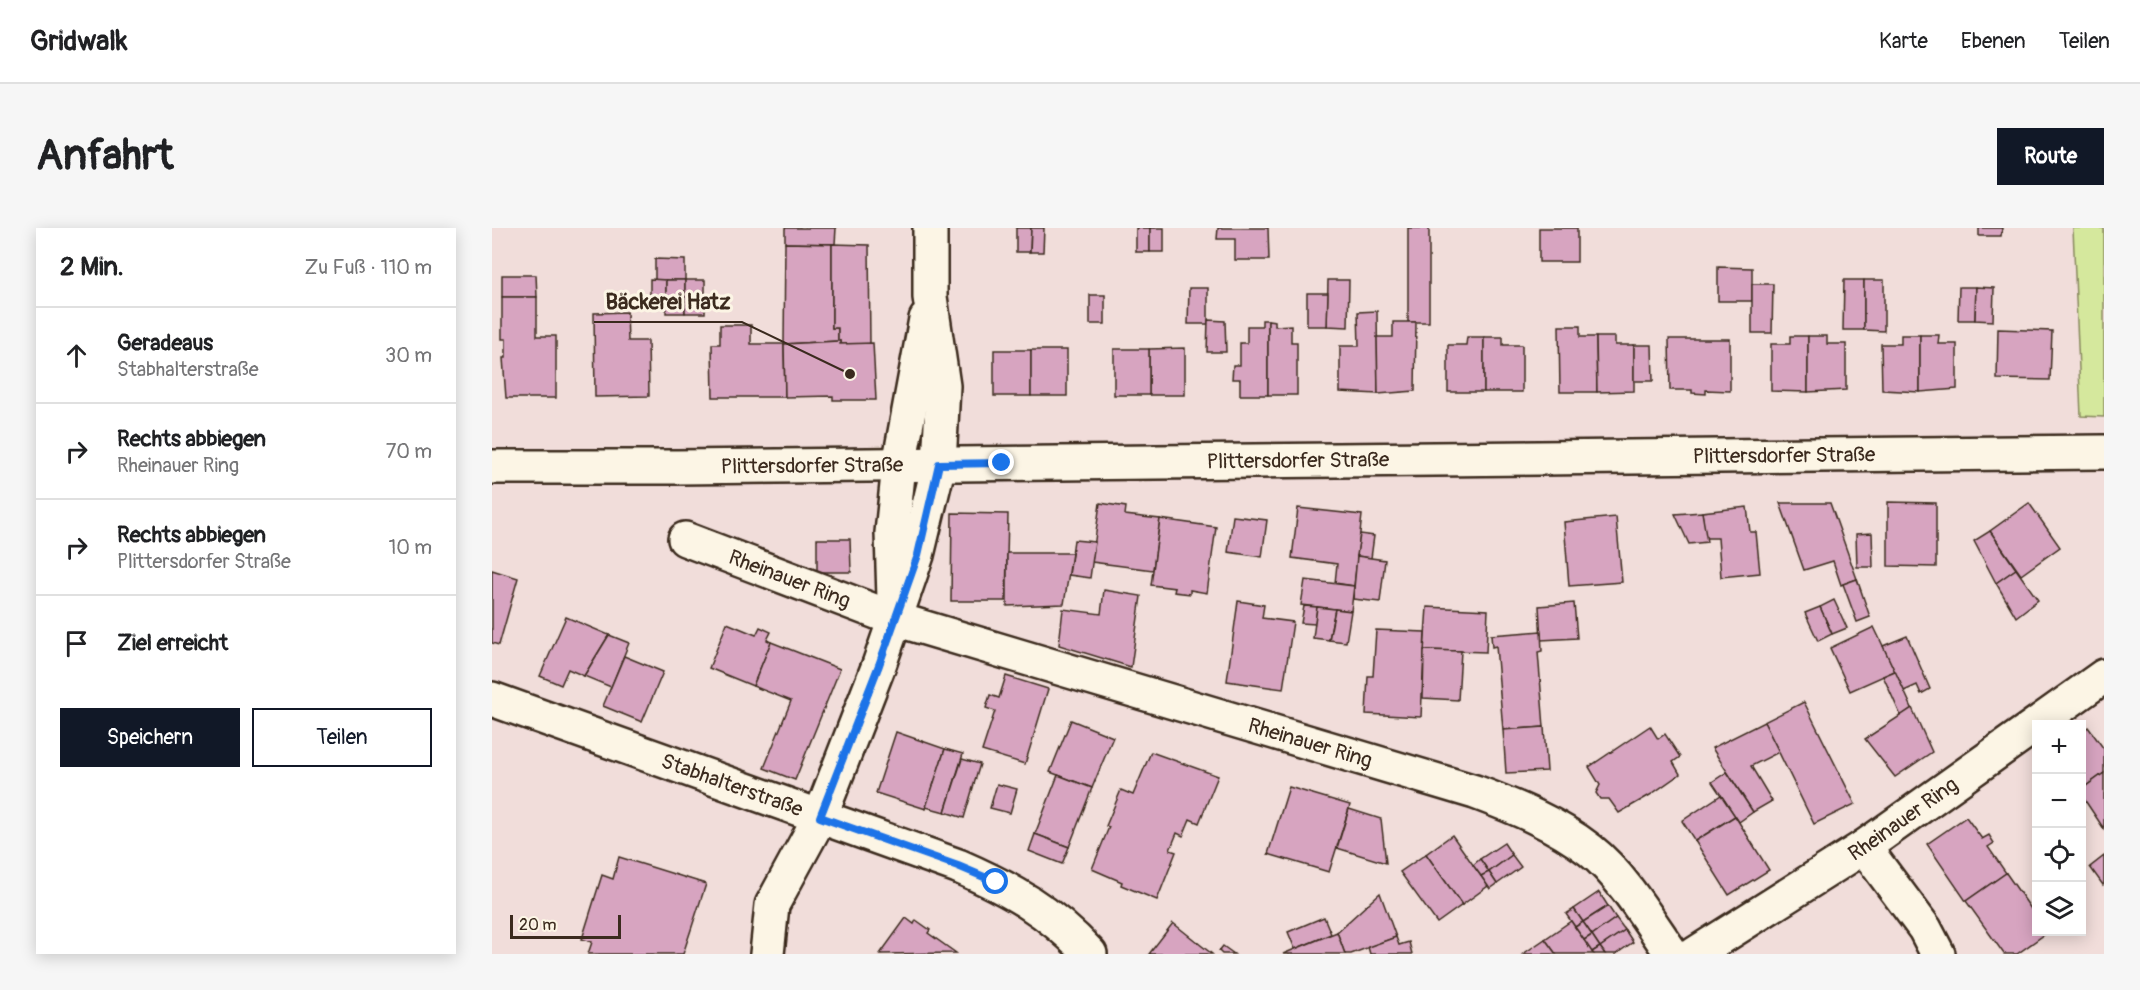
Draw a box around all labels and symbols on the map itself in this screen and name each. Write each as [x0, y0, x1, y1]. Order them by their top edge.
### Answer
callout: Bäckerei Hatz [594, 282, 742, 322]
text: Bäckerei Hatz [606, 288, 731, 316]
street label: Plittersdorfer Straße [1692, 441, 1876, 470]
street label: Plittersdorfer Straße [1206, 446, 1390, 475]
route end [988, 449, 1014, 475]
street label: Plittersdorfer Straße [721, 451, 904, 480]
street label: Rheinauer Ring [725, 543, 854, 614]
street label: Rheinauer Ring [1245, 712, 1376, 774]
street label: Stabhalterstraße [658, 747, 807, 823]
street label: Rheinauer Ring [1843, 771, 1963, 867]
route start [982, 868, 1008, 894]
scale bar [510, 912, 621, 940]

